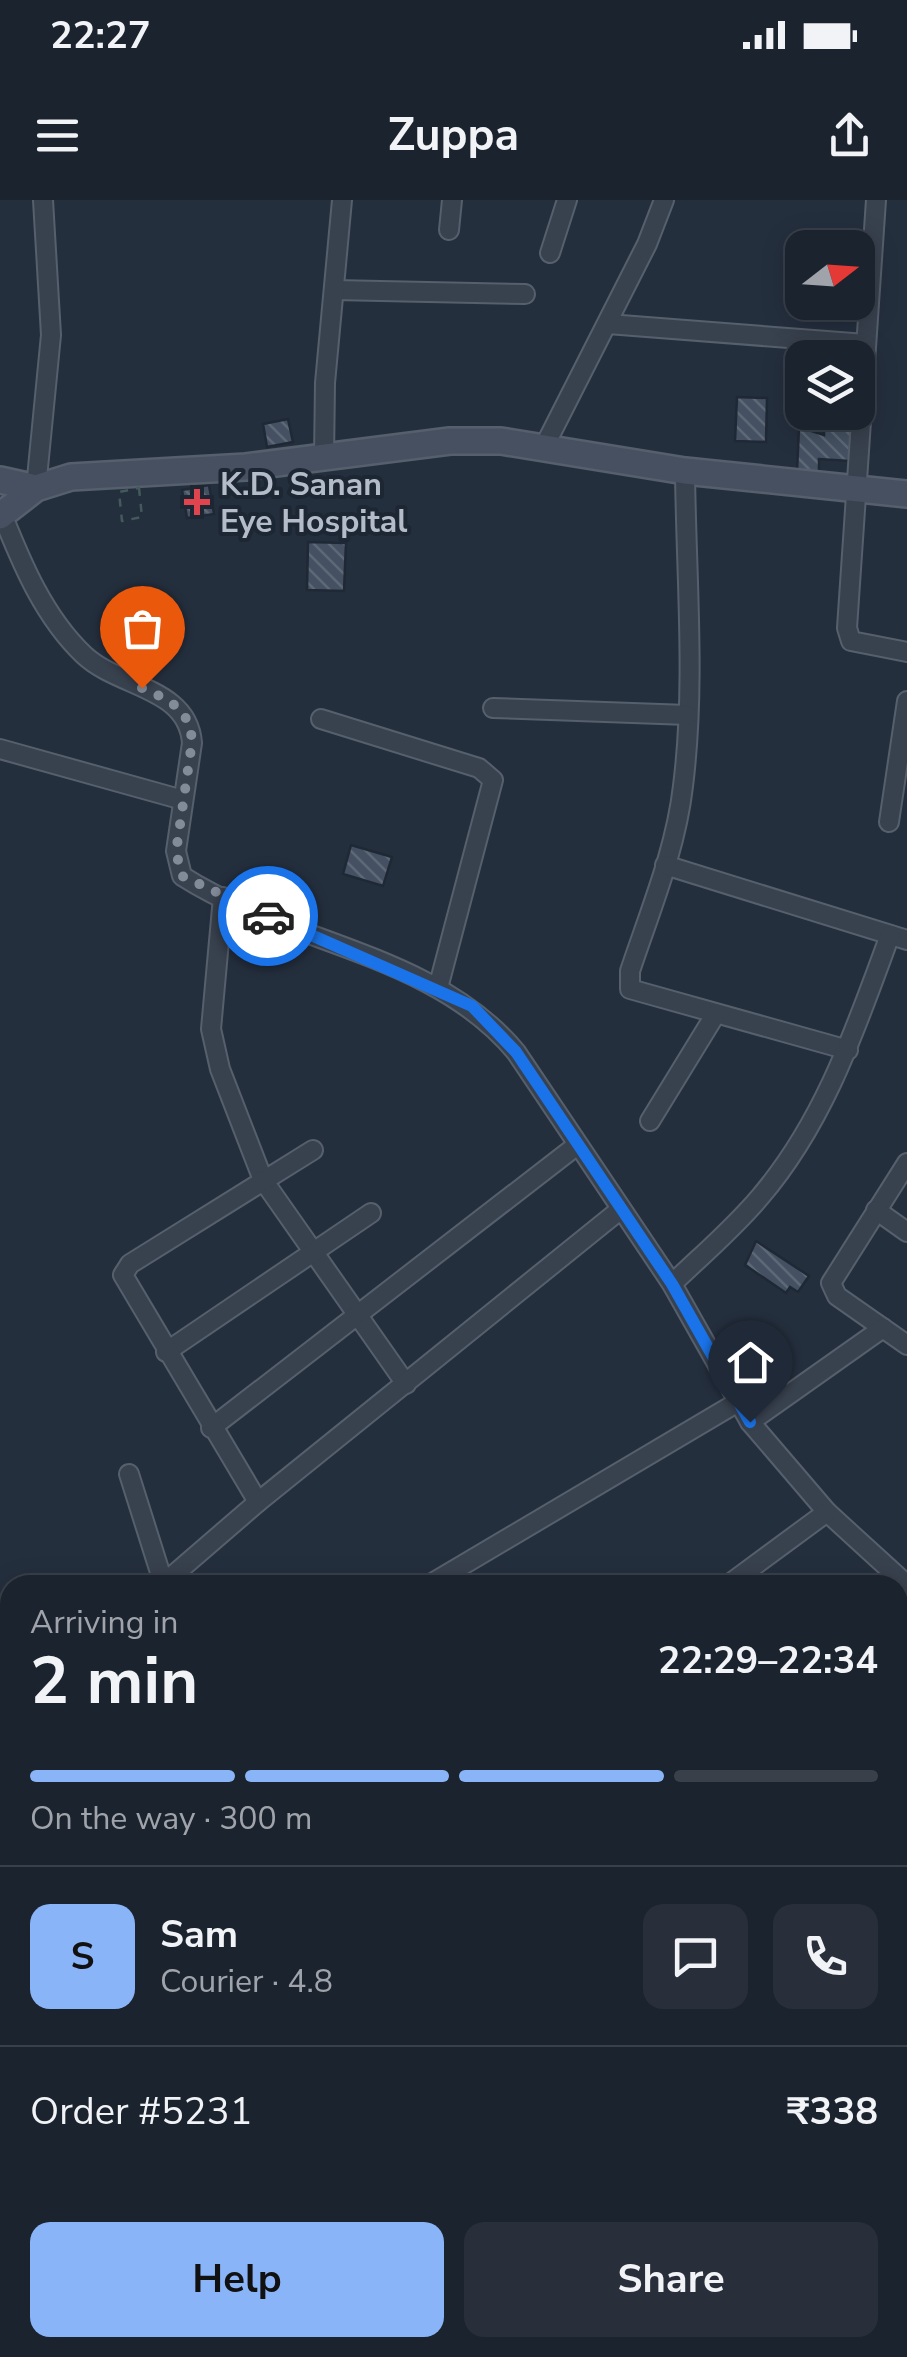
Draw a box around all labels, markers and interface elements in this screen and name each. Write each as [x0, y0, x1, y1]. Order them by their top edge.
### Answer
text: 22:27 [50, 10, 151, 61]
text: Zuppa [388, 105, 519, 166]
icon: menu [30, 108, 85, 163]
icon: share [822, 108, 877, 163]
north arrow [785, 230, 875, 320]
map controls [785, 230, 875, 430]
button: layers [785, 340, 875, 430]
place label: K.D. Sanan Eye Hospital [220, 463, 408, 543]
marker: K.D. Sanan Eye Hospital [184, 489, 210, 515]
pin [100, 586, 185, 689]
icon: bag [115, 601, 170, 656]
courier [218, 866, 318, 966]
icon: car [241, 889, 296, 944]
pin [708, 1320, 793, 1423]
icon: home [723, 1335, 778, 1390]
text: Arriving in [30, 1601, 178, 1644]
text: 22:29–22:34 [658, 1635, 878, 1686]
text: 2 min [30, 1637, 198, 1726]
text: On the way · 300 m [30, 1797, 312, 1840]
button: chat [643, 1904, 748, 2009]
button: phone [773, 1904, 878, 2009]
text: Sam [160, 1909, 238, 1960]
text: S [71, 1931, 94, 1982]
text: Courier · 4.8 [160, 1960, 333, 2003]
text: Order #5231 [30, 2086, 252, 2137]
text: ₹338 [787, 2086, 878, 2137]
button: Help [30, 2222, 444, 2337]
button: Share [464, 2222, 878, 2337]

